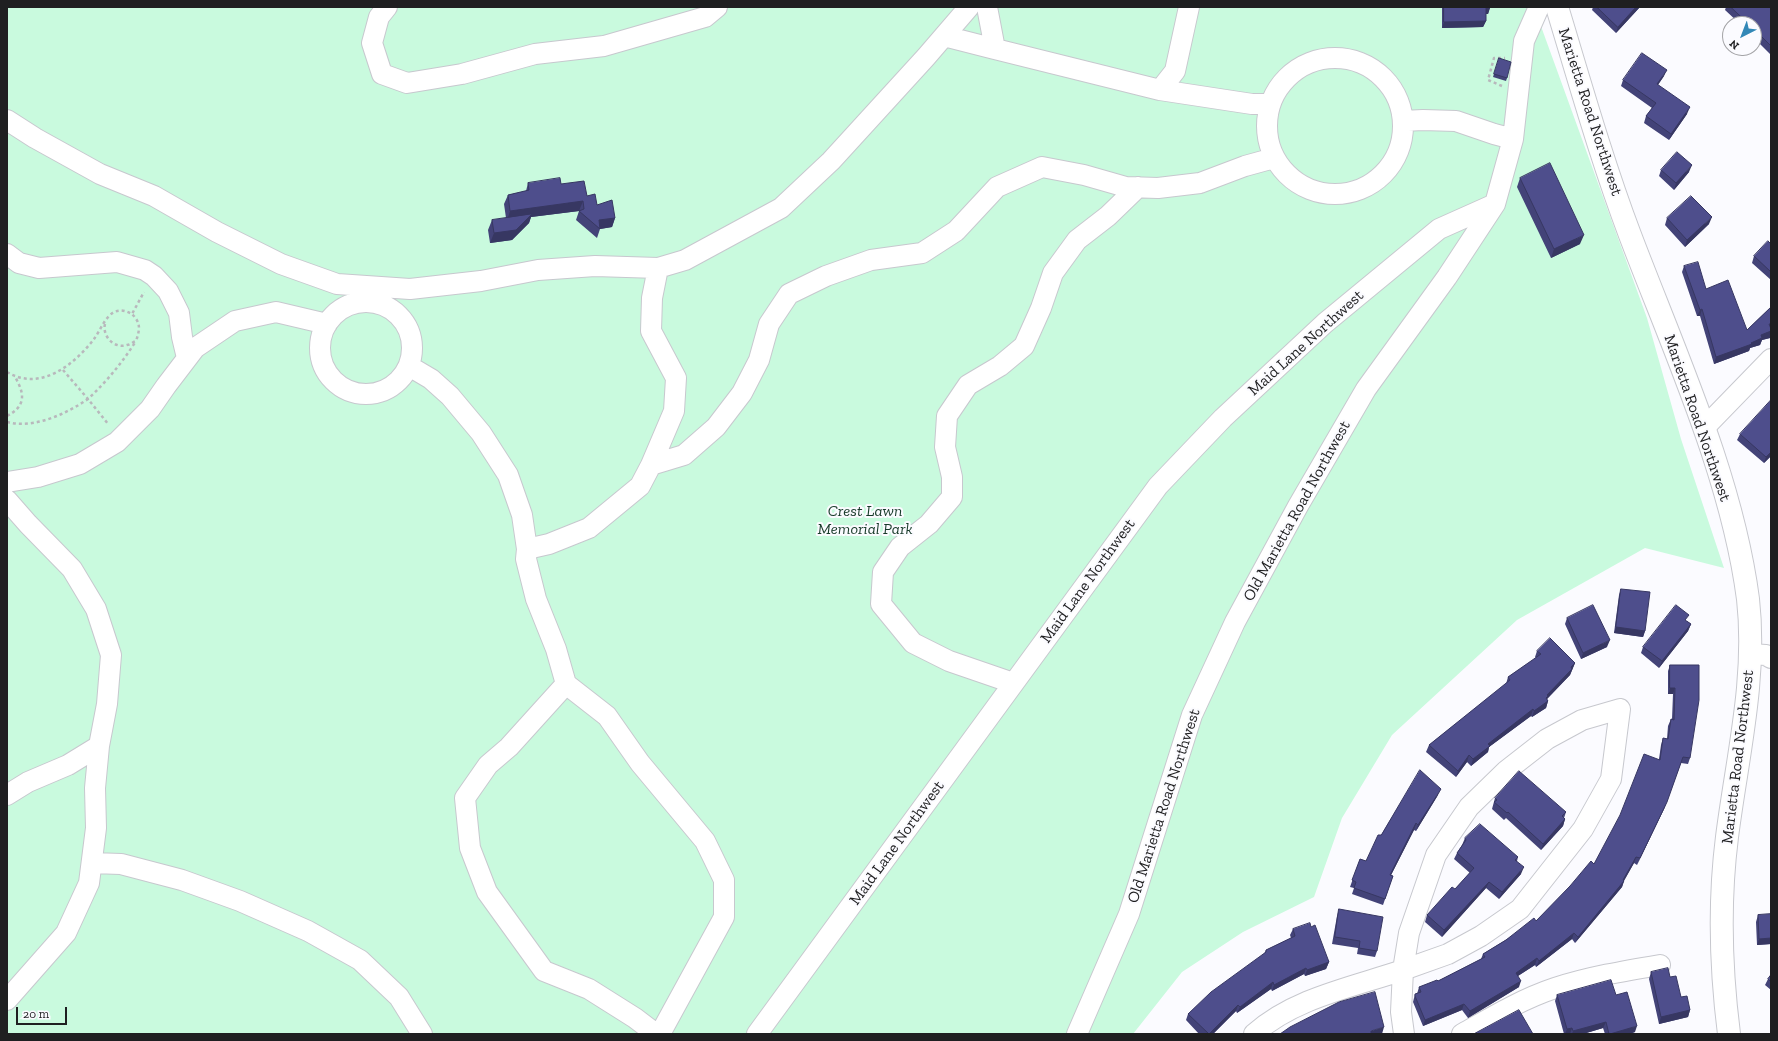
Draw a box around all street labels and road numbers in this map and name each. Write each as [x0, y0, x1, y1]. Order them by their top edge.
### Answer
street label: Marietta Road Northwest [1554, 26, 1626, 198]
street label: Maid Lane Northwest [1244, 286, 1368, 400]
street label: Marietta Road Northwest [1659, 332, 1735, 504]
street label: Old Marietta Road Northwest [1239, 417, 1355, 605]
street label: Maid Lane Northwest [1036, 515, 1140, 647]
street label: Marietta Road Northwest [1718, 669, 1758, 845]
street label: Old Marietta Road Northwest [1123, 706, 1205, 906]
street label: Maid Lane Northwest [845, 777, 949, 909]

